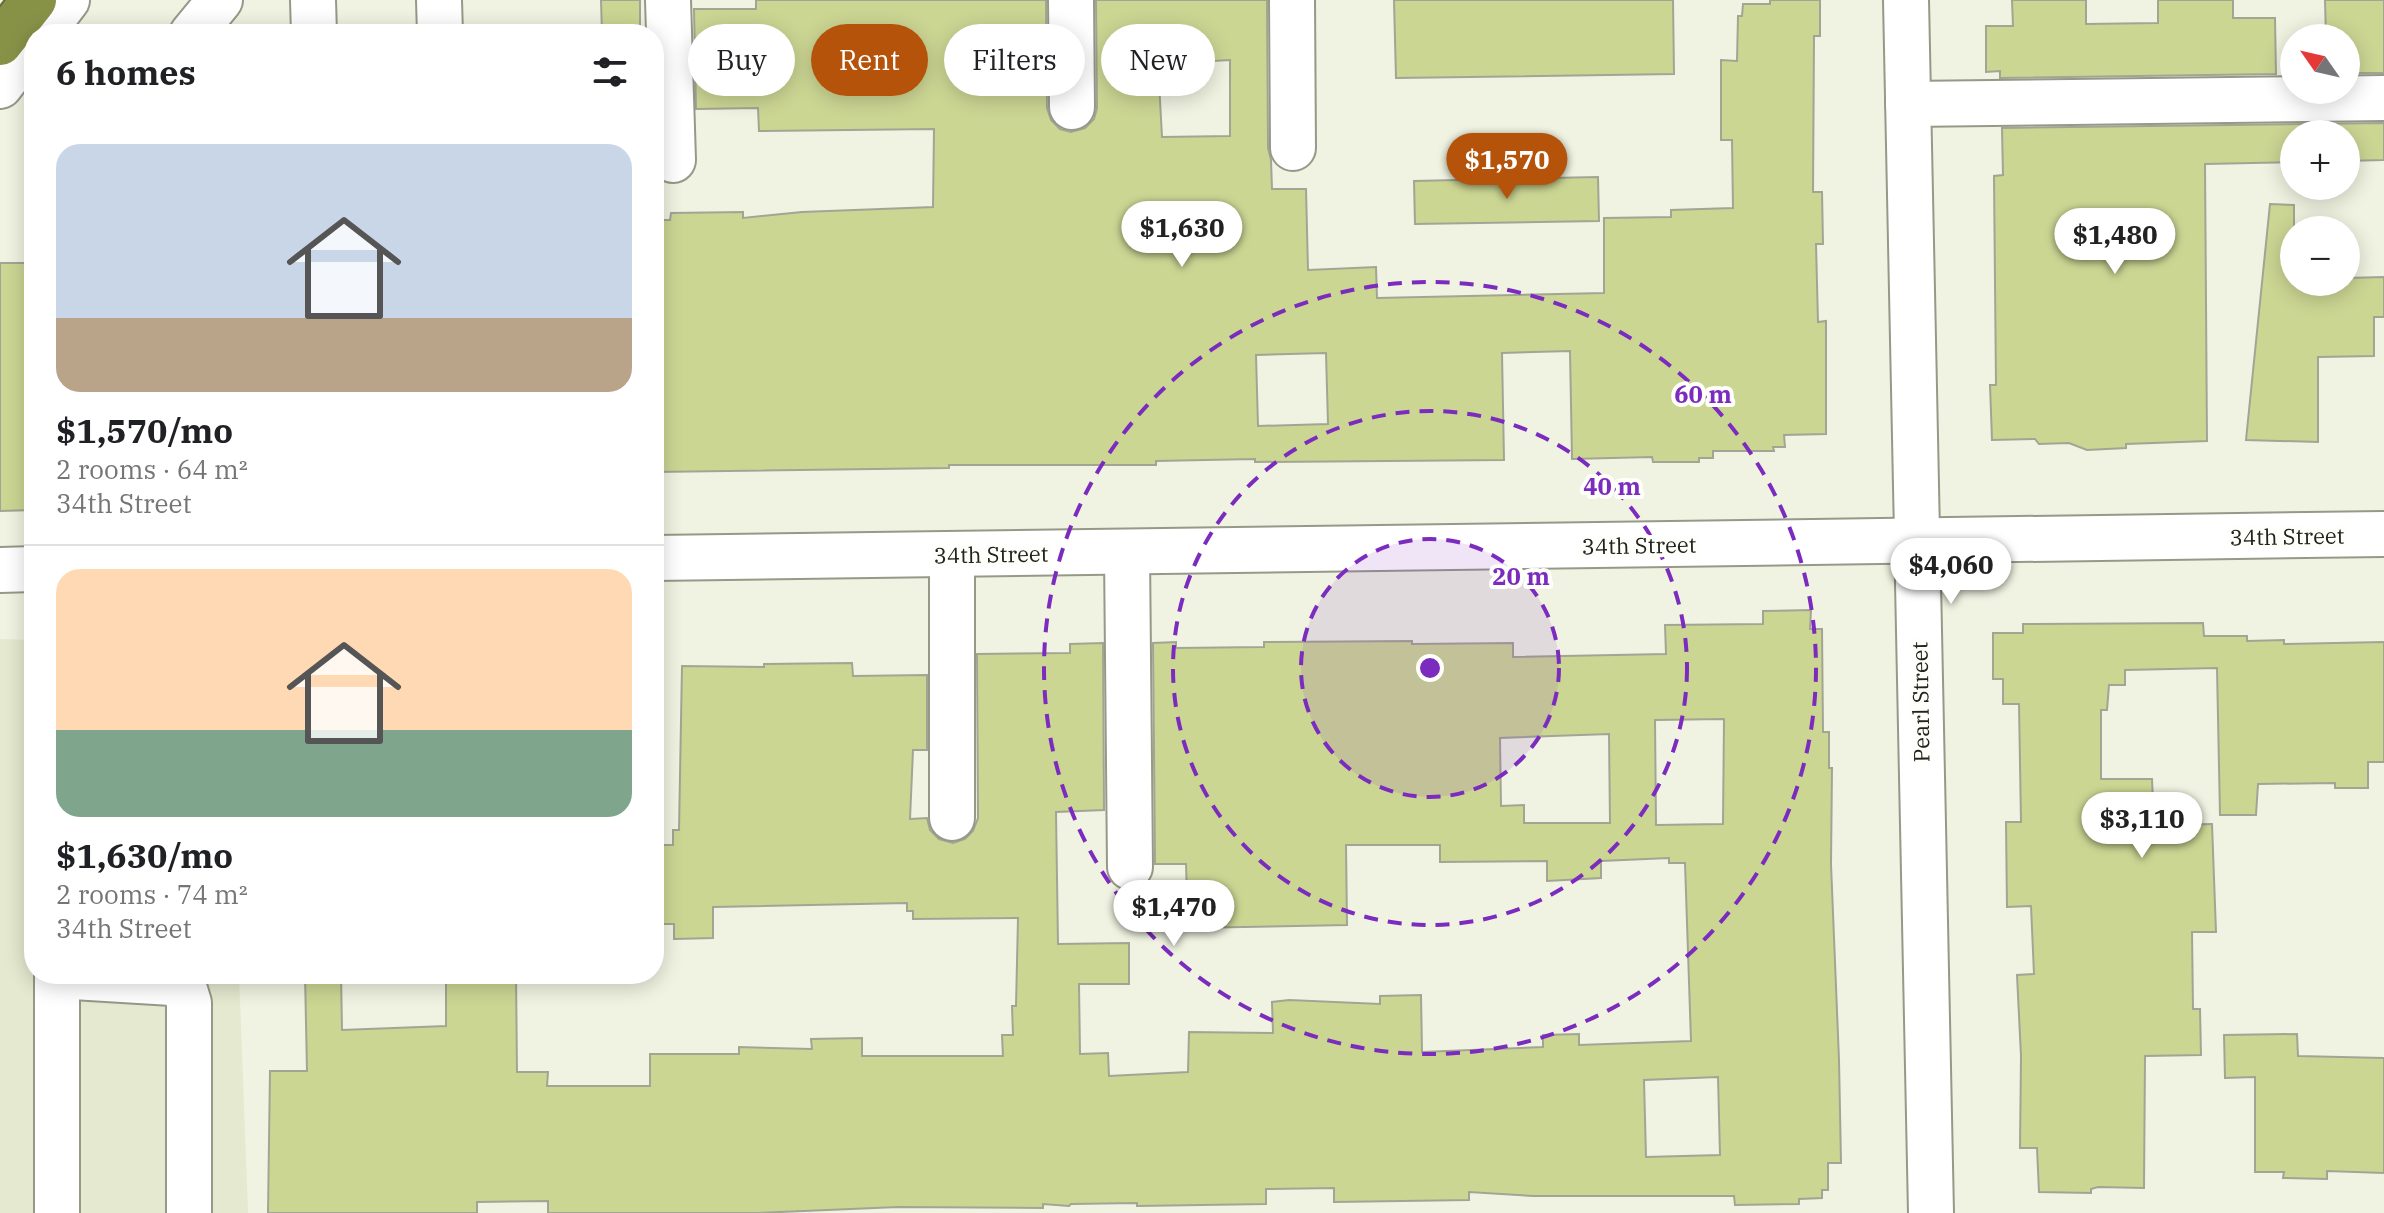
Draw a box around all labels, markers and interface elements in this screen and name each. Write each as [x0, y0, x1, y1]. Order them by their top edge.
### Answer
chip: Buy [688, 24, 795, 96]
chip: Rent [811, 24, 928, 96]
chip: Filters [944, 24, 1085, 96]
chip: New [1101, 24, 1215, 96]
north arrow [2280, 24, 2360, 104]
map controls [2280, 24, 2360, 296]
text: 6 homes [56, 50, 196, 94]
icon: filters [588, 50, 632, 94]
button: + [2280, 120, 2360, 200]
pin: $1,570 [1442, 133, 1572, 201]
text: $1,570 [1464, 142, 1550, 176]
icon: home [272, 196, 416, 340]
pin: $1,630 [1117, 201, 1247, 269]
pin: $1,480 [2050, 208, 2180, 276]
text: $1,630 [1139, 210, 1225, 244]
button: − [2280, 216, 2360, 296]
text: $1,480 [2072, 217, 2158, 251]
text: 60 m [1674, 378, 1732, 410]
text: $1,570/mo [56, 408, 233, 452]
text: 2 rooms · 64 m² [56, 452, 248, 486]
text: 40 m [1583, 470, 1641, 502]
text: 34th Street [56, 486, 192, 520]
street label: 34th Street [2229, 520, 2345, 551]
street label: 34th Street [1581, 529, 1697, 560]
street label: 34th Street [933, 538, 1049, 569]
pin: $4,060 [1886, 538, 2016, 606]
text: $4,060 [1908, 547, 1994, 581]
text: 20 m [1492, 560, 1550, 592]
icon: home [272, 621, 416, 765]
street label: Pearl Street [1904, 641, 1936, 763]
centre of rings [1416, 654, 1444, 682]
pin: $3,110 [2077, 792, 2207, 860]
text: $3,110 [2099, 801, 2185, 835]
text: $1,630/mo [56, 833, 233, 877]
text: 2 rooms · 74 m² [56, 877, 248, 911]
pin: $1,470 [1109, 880, 1239, 948]
text: $1,470 [1131, 889, 1217, 923]
text: 34th Street [56, 911, 192, 945]

